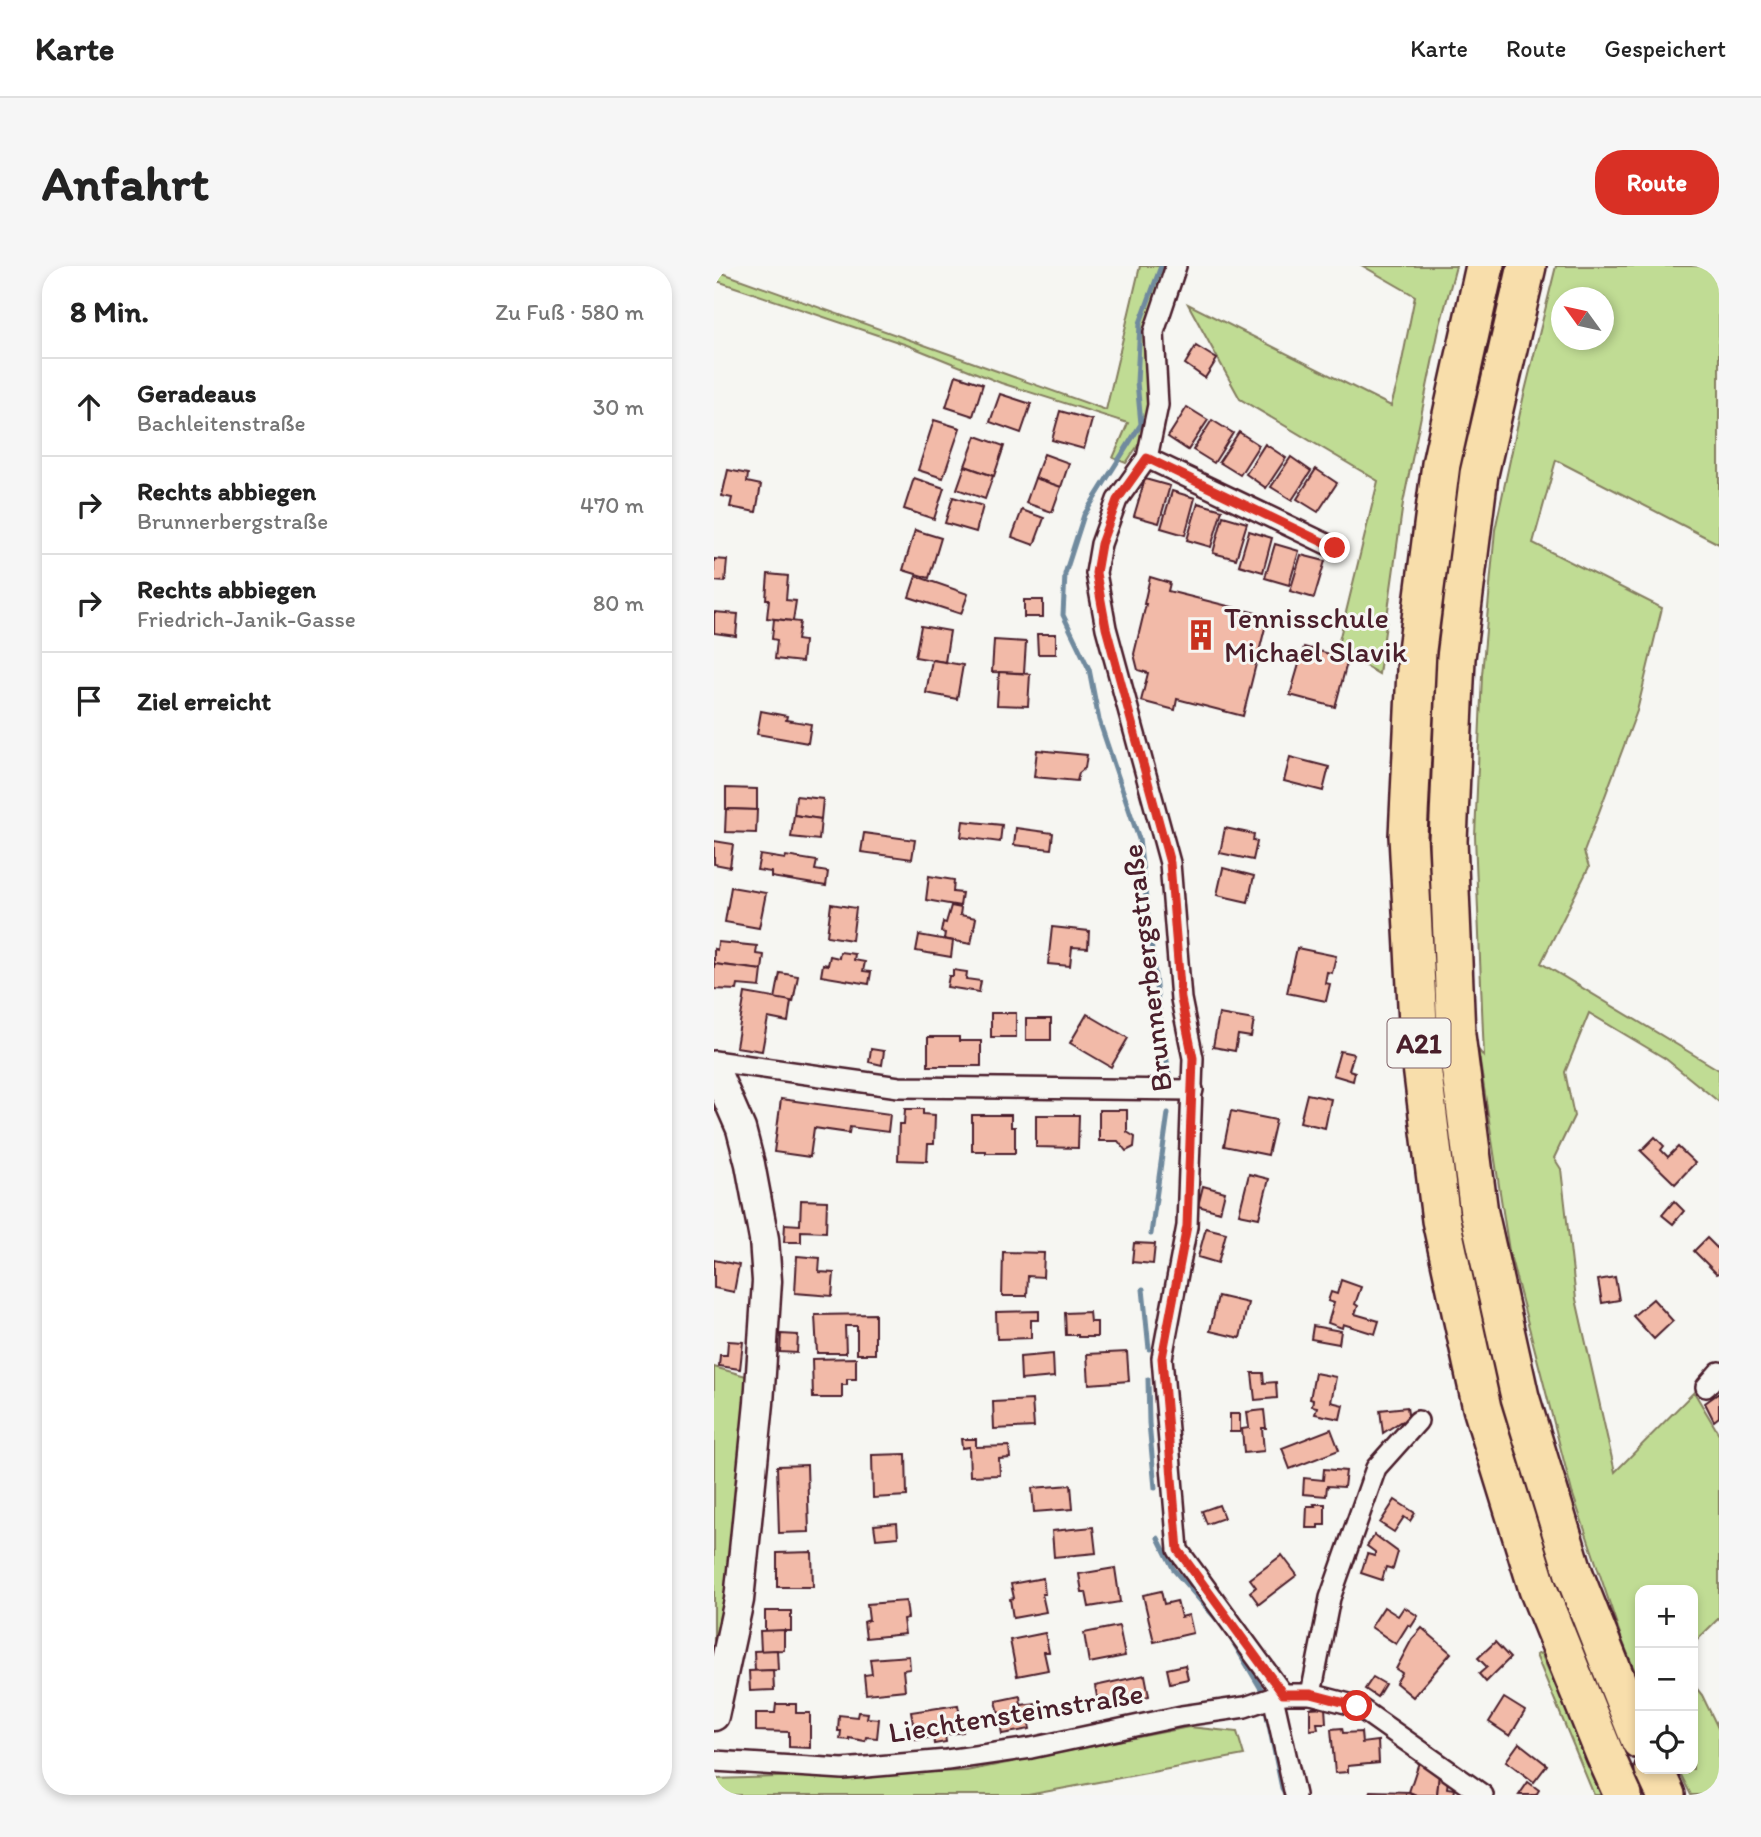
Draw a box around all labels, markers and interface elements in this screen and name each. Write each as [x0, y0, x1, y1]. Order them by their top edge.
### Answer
text: Karte [35, 29, 114, 68]
text: Karte [1410, 34, 1468, 63]
text: Route [1506, 34, 1566, 63]
text: Gespeichert [1604, 34, 1726, 63]
button: Route [1595, 150, 1719, 215]
text: Anfahrt [42, 153, 209, 212]
north arrow [1551, 287, 1614, 350]
text: 8 Min. [70, 293, 149, 330]
text: Zu Fuß · 580 m [495, 298, 644, 326]
text: Geradeaus [137, 377, 256, 409]
icon: ahead [70, 388, 108, 426]
text: 30 m [593, 393, 644, 421]
text: Bachleitenstraße [137, 409, 306, 437]
text: Rechts abbiegen [137, 475, 316, 507]
icon: right [70, 486, 108, 524]
text: 470 m [580, 491, 644, 519]
text: Brunnerbergstraße [137, 507, 328, 535]
route end [1319, 532, 1350, 563]
text: Rechts abbiegen [137, 573, 316, 605]
icon: right [70, 584, 108, 622]
text: 80 m [593, 589, 644, 617]
place label: Tennisschule Michael Slavik [1224, 599, 1408, 670]
text: Friedrich-Janik-Gasse [137, 605, 356, 633]
building icon: Tennisschule Michael Slavik [1184, 618, 1218, 652]
icon: arrive [70, 682, 108, 720]
text: Ziel erreicht [137, 685, 271, 717]
street label: Brunnerbergstraße [1113, 842, 1180, 1094]
road number: A21 [1388, 1018, 1450, 1068]
map controls [1635, 1585, 1698, 1774]
button: + [1635, 1585, 1698, 1648]
button: − [1635, 1648, 1698, 1711]
street label: Liechtensteinstraße [886, 1674, 1146, 1751]
route start [1341, 1690, 1372, 1721]
button: locate [1635, 1711, 1698, 1774]

